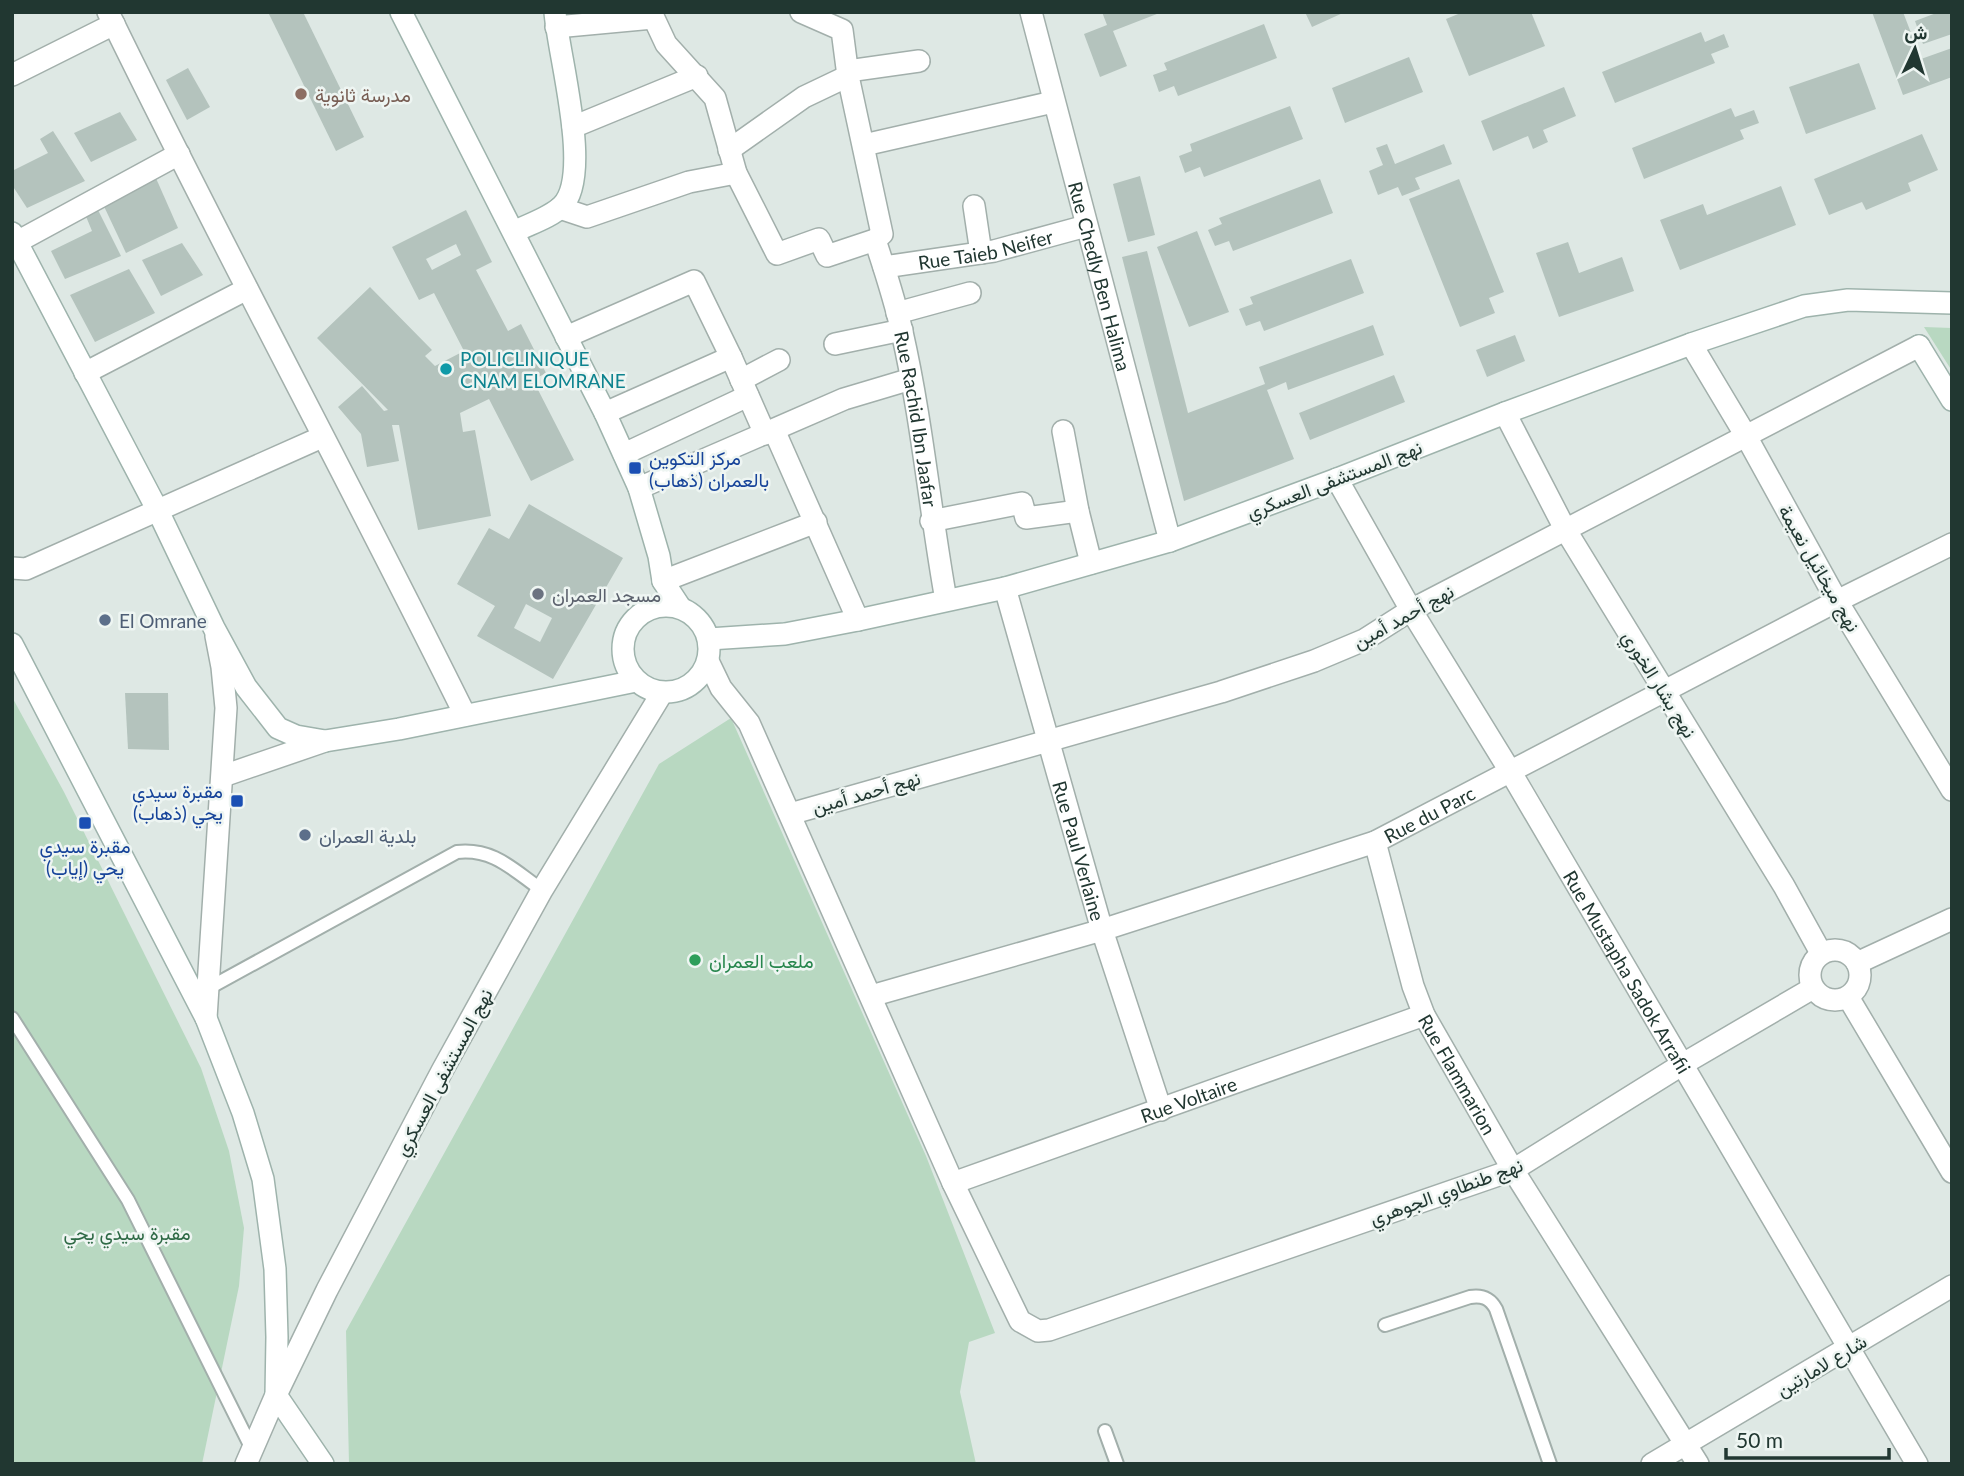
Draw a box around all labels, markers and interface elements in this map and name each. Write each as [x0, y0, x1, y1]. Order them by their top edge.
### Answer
north arrow [1880, 14, 1950, 84]
text: ش [1904, 19, 1929, 45]
place label: مدرسة ثانوية [315, 83, 411, 107]
marker: مدرسة ثانوية [293, 86, 309, 102]
street label: Rue Chedly Ben Halima [1064, 179, 1136, 373]
street label: Rue Taieb Neifer [916, 224, 1055, 273]
street label: Rue Rachid Ibn Jaafar [891, 329, 943, 508]
place label: POLICLINIQUE CNAM ELOMRANE [460, 347, 626, 392]
marker: POLICLINIQUE CNAM ELOMRANE [438, 361, 454, 377]
street label: نهج المستشفى العسكري [1243, 435, 1427, 528]
place label: مركز التكوين بالعمران (ذهاب) [649, 446, 769, 492]
marker: مركز التكوين بالعمران (ذهاب) [627, 460, 643, 476]
street label: نهج ميخائيل نعيمة [1772, 500, 1866, 637]
street label: نهج أحمد أمين [1349, 579, 1459, 656]
place label: مسجد العمران [552, 583, 661, 607]
marker: مسجد العمران [530, 586, 546, 602]
place label: El Omrane [119, 609, 207, 632]
marker: El Omrane [97, 612, 113, 628]
street label: نهج بشار الخوري [1614, 626, 1702, 744]
street label: نهج أحمد أمين [809, 766, 924, 821]
street label: Rue Paul Verlaine [1049, 778, 1110, 923]
place label: مقبرة سيدي يحي (ذهاب) [132, 779, 223, 829]
street label: Rue du Parc [1380, 781, 1478, 847]
marker: مقبرة سيدي يحي (ذهاب) [229, 793, 245, 809]
marker: مقبرة سيدي يحي (إياب) [77, 815, 93, 831]
place label: بلدية العمران [319, 824, 416, 848]
marker: بلدية العمران [297, 827, 313, 843]
place label: مقبرة سيدي يحي (إياب) [39, 834, 131, 884]
street label: Rue Mustapha Sadok Arrafii [1559, 866, 1696, 1077]
place label: ملعب العمران [709, 949, 814, 973]
marker: ملعب العمران [687, 952, 703, 968]
street label: نهج المستشفى العسكري [389, 984, 501, 1162]
street label: Rue Flammarion [1414, 1010, 1502, 1138]
street label: Rue Voltaire [1137, 1071, 1240, 1127]
street label: نهج طنطاوي الجوهري [1366, 1153, 1527, 1234]
park label: مقبرة سيدي يحي [63, 1221, 191, 1249]
street label: شارع لامارتين [1772, 1329, 1871, 1403]
scale bar [1726, 1416, 1889, 1460]
text: 50 m [1736, 1427, 1783, 1452]

